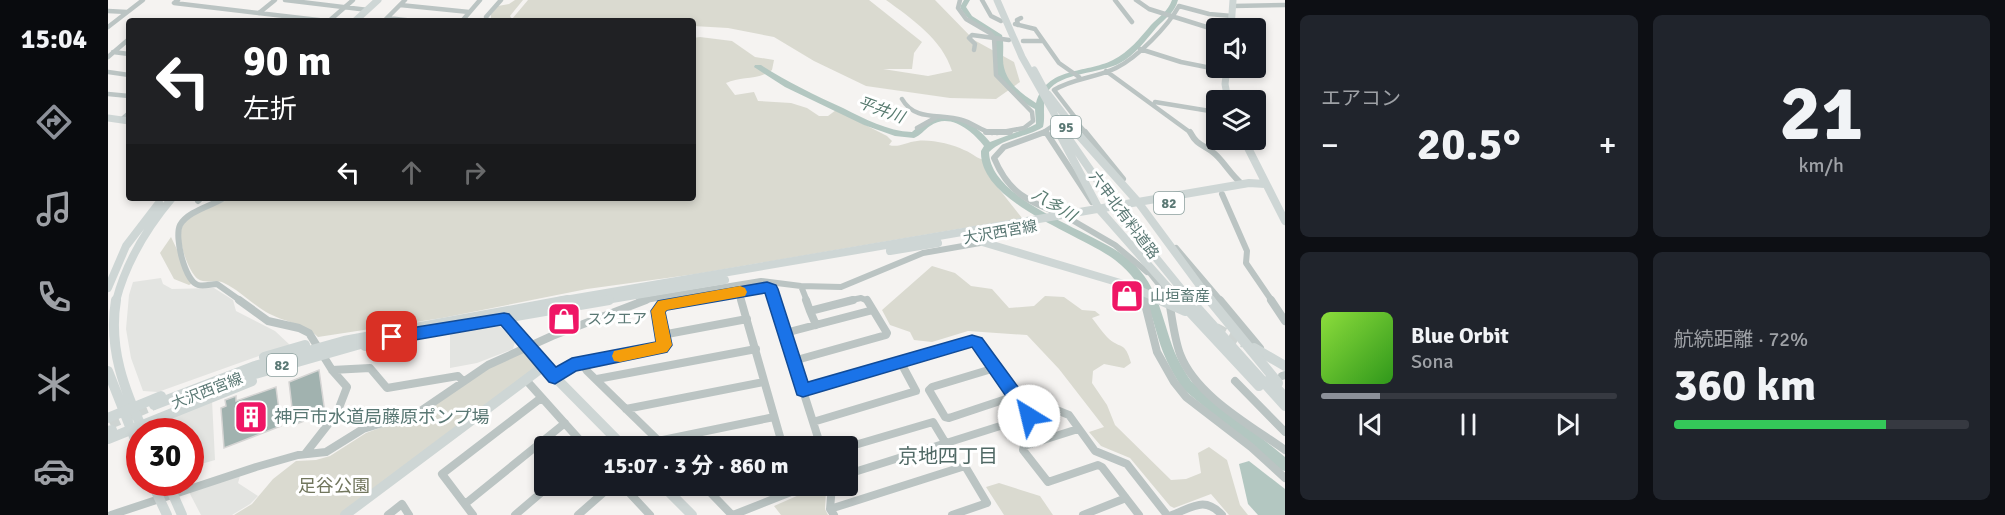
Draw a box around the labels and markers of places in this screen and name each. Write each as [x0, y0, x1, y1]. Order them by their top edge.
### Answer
shop icon: 山垣畜産 [1109, 278, 1145, 314]
place label: 山垣畜産 [1150, 287, 1210, 305]
shop icon: スクエア [546, 301, 582, 337]
place label: スクエア [587, 310, 647, 328]
pin [366, 311, 417, 362]
building icon: 神戸市水道局藤原ポンプ場 [233, 399, 269, 435]
place label: 神戸市水道局藤原ポンプ場 [274, 406, 489, 428]

